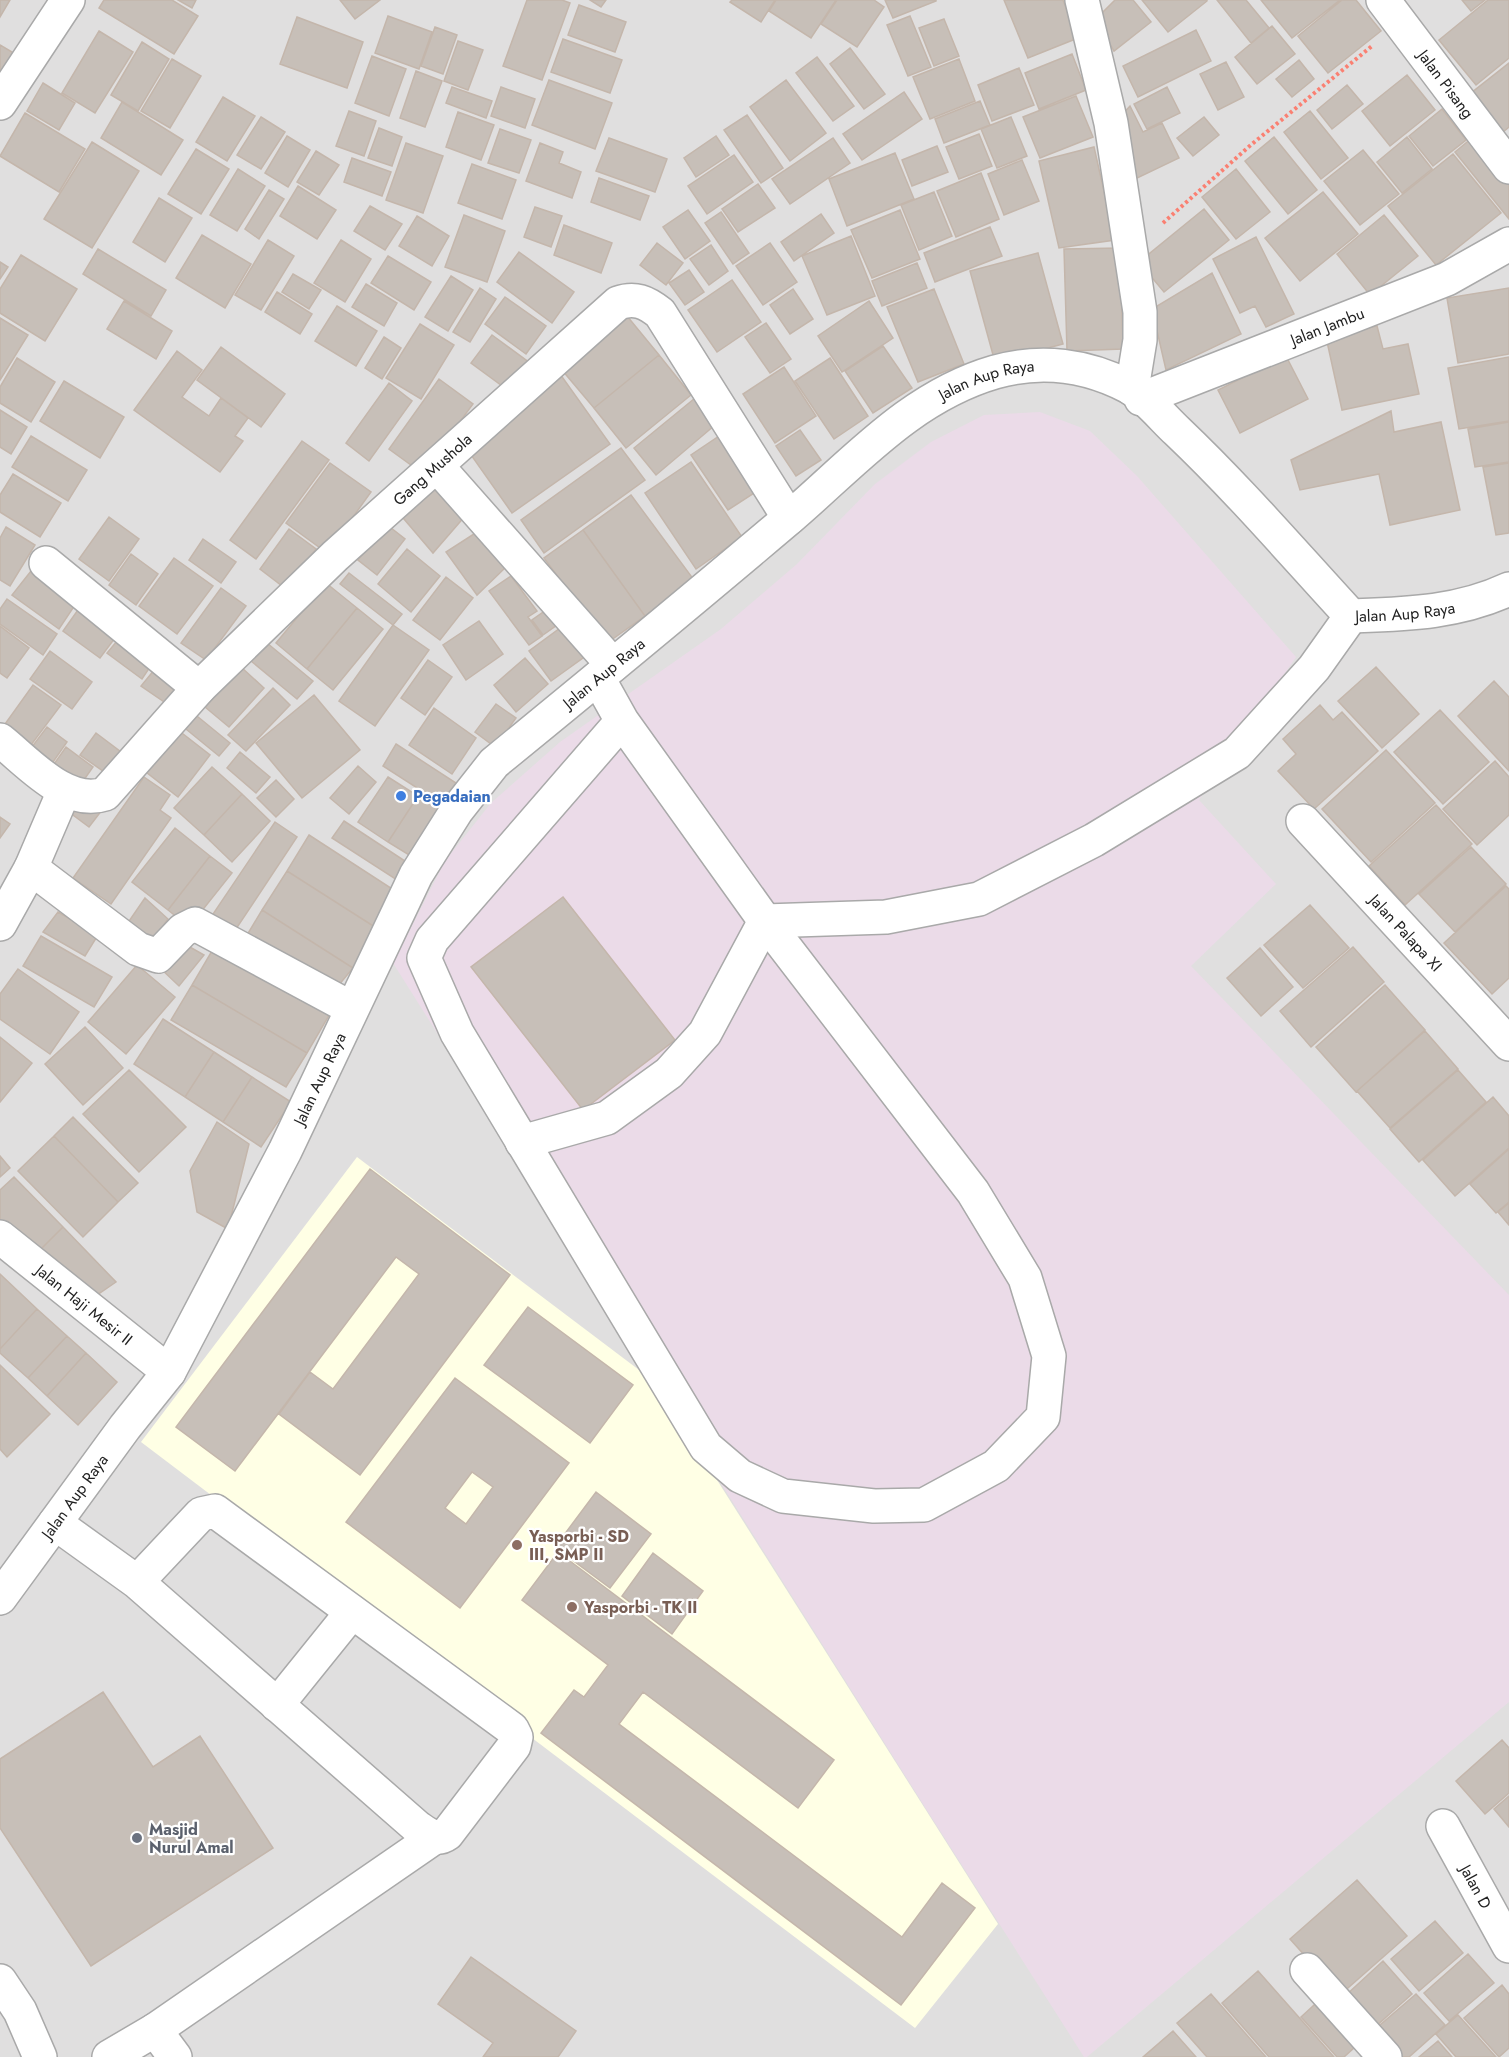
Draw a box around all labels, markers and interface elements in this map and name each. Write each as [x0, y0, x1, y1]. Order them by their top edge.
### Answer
street label: Jalan Pisang [1412, 43, 1480, 123]
street label: Jalan Jambu [1285, 301, 1368, 352]
street label: Jalan Aup Raya [932, 354, 1035, 407]
street label: Gang Mushola [388, 428, 477, 511]
street label: Jalan Aup Raya [1353, 596, 1457, 627]
street label: Jalan Aup Raya [556, 632, 650, 715]
place label: Pegadaian [413, 785, 491, 808]
marker: Pegadaian [394, 789, 408, 803]
street label: Jalan Palapa XI [1363, 887, 1448, 976]
street label: Jalan Aup Raya [287, 1028, 351, 1131]
street label: Jalan Haji Mesir II [29, 1257, 138, 1350]
street label: Jalan Aup Raya [34, 1449, 113, 1545]
place label: Yasporbi - SD III, SMP II [528, 1525, 629, 1566]
marker: Yasporbi - SD III, SMP II [510, 1538, 524, 1552]
place label: Yasporbi - TK II [583, 1596, 697, 1619]
marker: Yasporbi - TK II [565, 1600, 579, 1614]
place label: Masjid Nurul Amal [149, 1818, 234, 1859]
marker: Masjid Nurul Amal [130, 1831, 144, 1845]
street label: Jalan D [1454, 1859, 1498, 1913]

